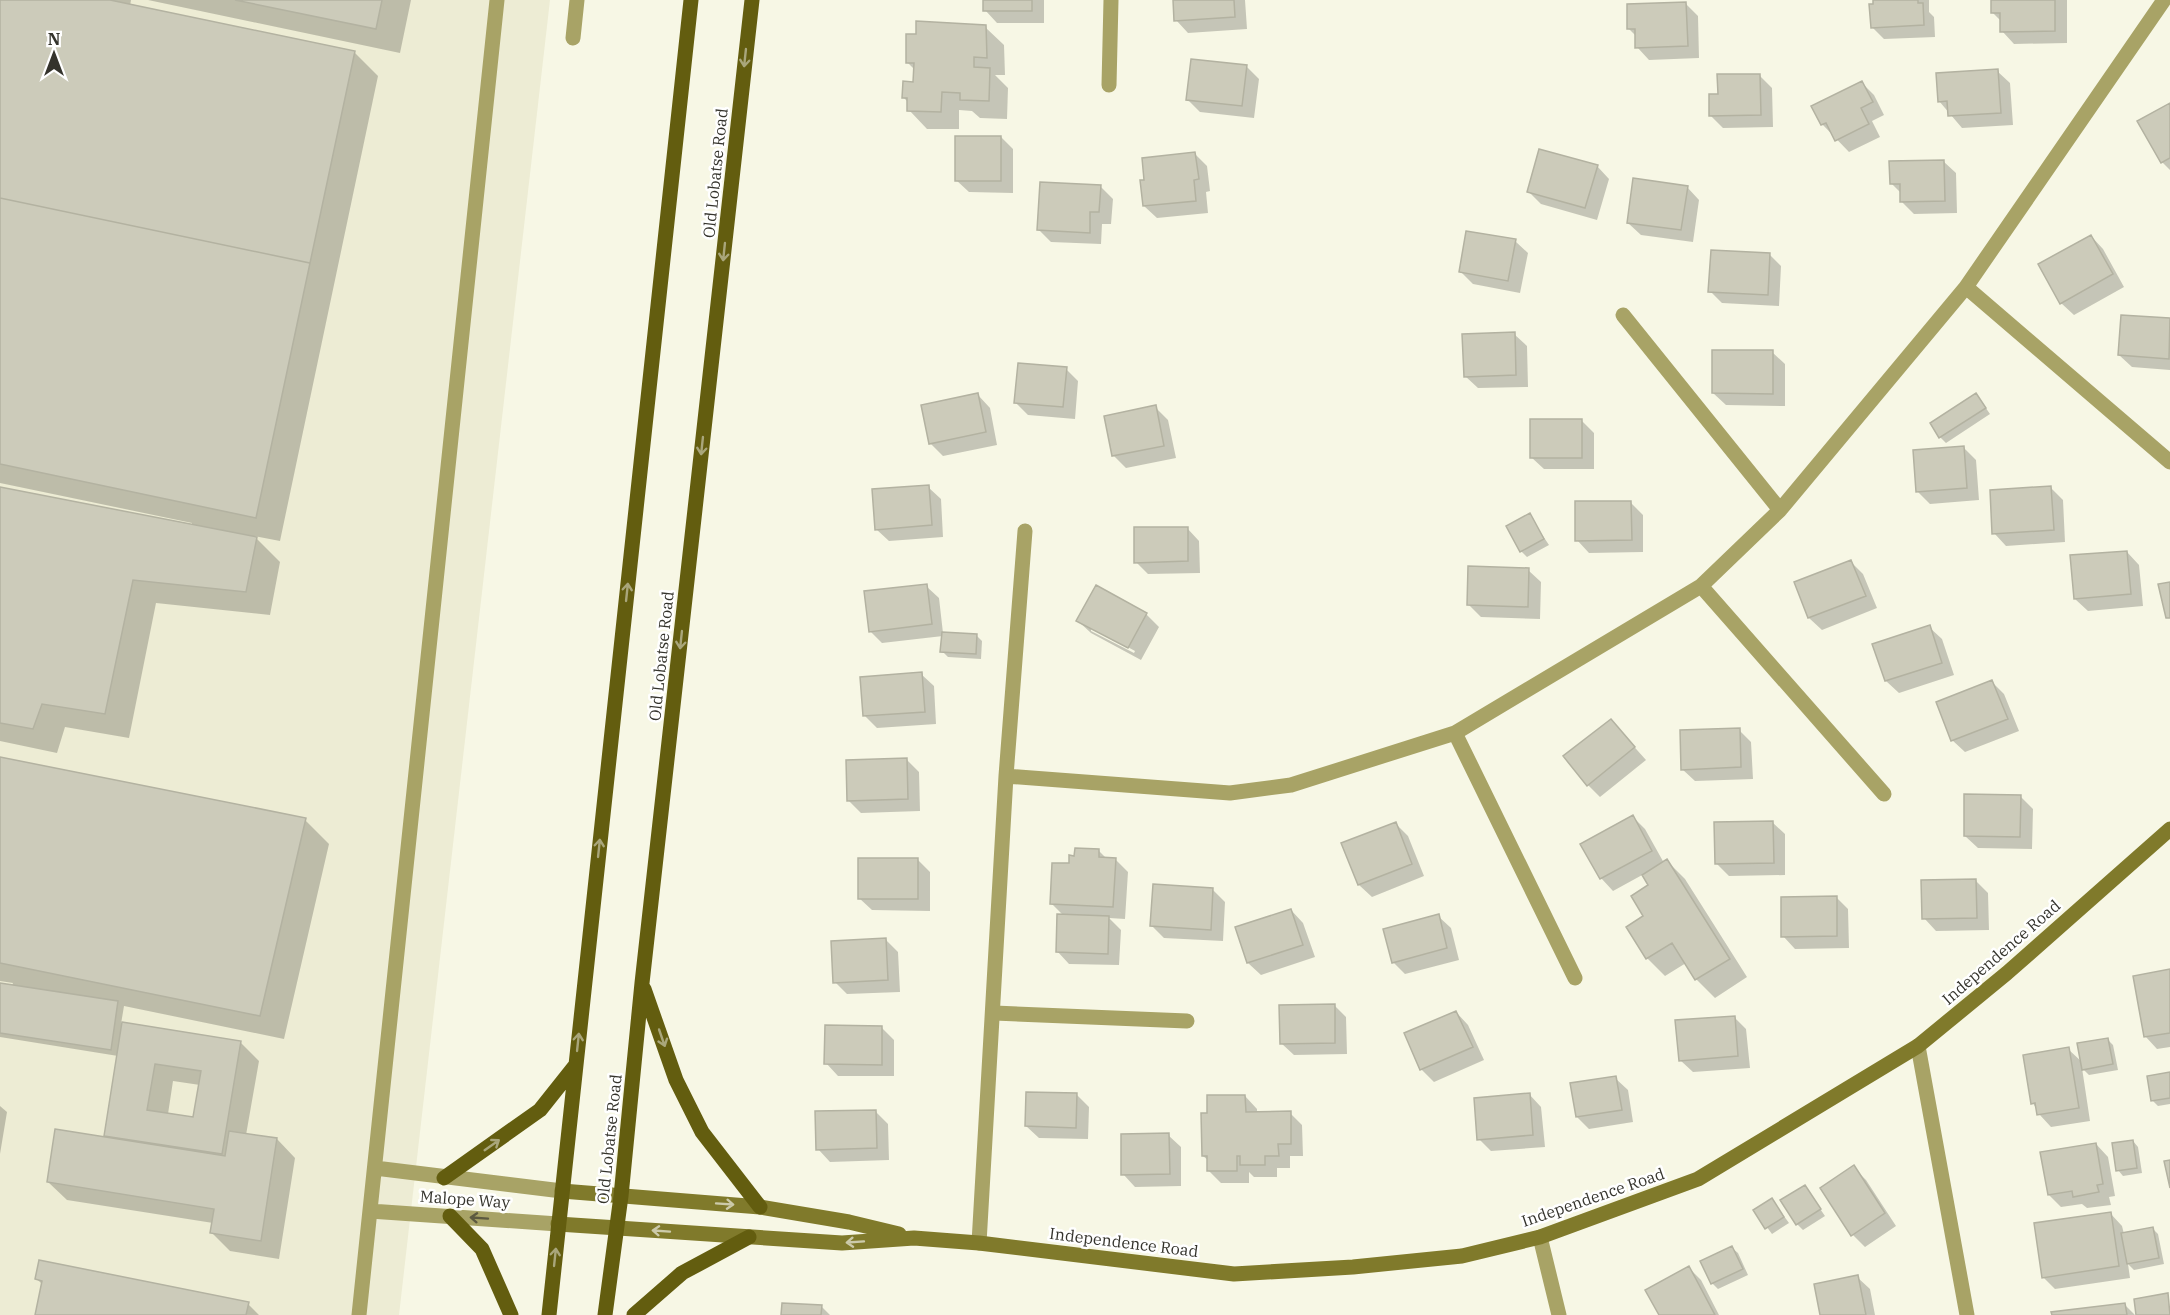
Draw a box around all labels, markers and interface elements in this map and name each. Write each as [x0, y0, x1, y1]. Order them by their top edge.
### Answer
north arrow [24, 24, 84, 84]
text: N [48, 29, 60, 49]
one-way arrow [740, 48, 751, 68]
street label: Old Lobatse Road [698, 107, 732, 239]
one-way arrow [718, 242, 729, 261]
one-way arrow [696, 435, 707, 455]
one-way arrow [622, 582, 633, 602]
street label: Old Lobatse Road [644, 590, 678, 722]
one-way arrow [675, 629, 686, 649]
one-way arrow [594, 839, 605, 859]
street label: Independence Road [1938, 895, 2064, 1009]
one-way arrow [657, 1028, 668, 1047]
one-way arrow [573, 1033, 584, 1052]
street label: Old Lobatse Road [592, 1073, 626, 1205]
one-way arrow [483, 1139, 500, 1151]
street label: Independence Road [1519, 1163, 1667, 1231]
street label: Malope Way [419, 1186, 511, 1212]
one-way arrow [714, 1199, 734, 1210]
one-way arrow [470, 1213, 490, 1224]
street label: Independence Road [1048, 1223, 1200, 1261]
one-way arrow [651, 1226, 671, 1237]
one-way arrow [846, 1237, 866, 1248]
one-way arrow [550, 1247, 561, 1267]

